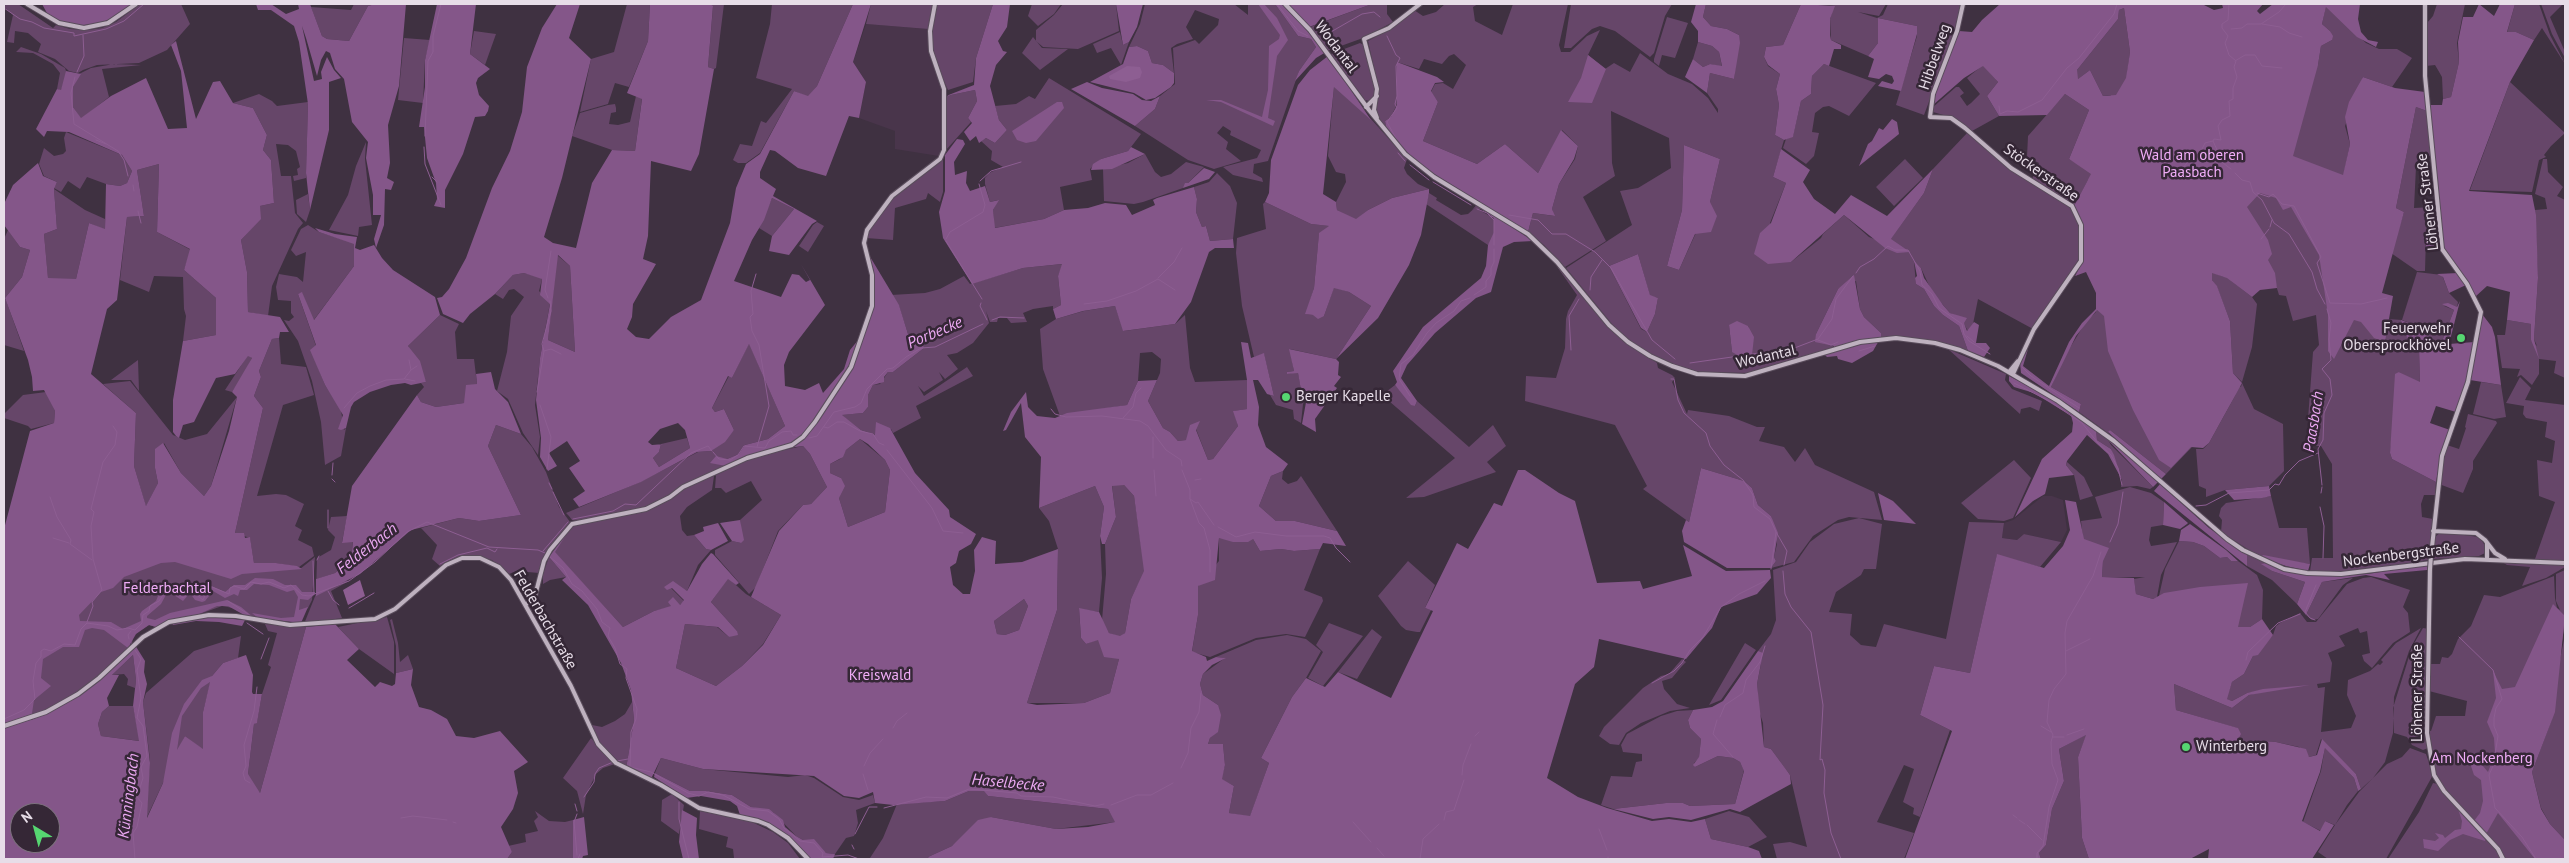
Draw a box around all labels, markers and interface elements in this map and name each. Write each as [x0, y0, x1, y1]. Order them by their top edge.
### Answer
street label: Wodantal [1311, 17, 1361, 77]
street label: Hibbelweg [1915, 22, 1955, 92]
street label: Stöckerstraße [2000, 140, 2082, 206]
park label: Wald am oberen Paasbach [2140, 147, 2244, 182]
street label: Löhener Straße [2413, 152, 2443, 252]
water label: Porbecke [904, 313, 966, 353]
place label: Feuerwehr Obersprockhövel [2343, 320, 2451, 355]
marker: Feuerwehr Obersprockhövel [2455, 332, 2467, 344]
street label: Wodantal [1735, 341, 1797, 373]
place label: Berger Kapelle [1296, 388, 1391, 406]
water label: Paasbach [2300, 390, 2328, 454]
marker: Berger Kapelle [1280, 391, 1292, 403]
water label: Felderbach [333, 519, 401, 579]
street label: Nockenbergstraße [2342, 539, 2460, 571]
street label: Felderbachstraße [509, 567, 581, 673]
park label: Felderbachtal [123, 580, 211, 598]
street label: Löhener Straße [2409, 644, 2427, 742]
park label: Kreiswald [849, 667, 911, 685]
place label: Winterberg [2196, 738, 2267, 756]
marker: Winterberg [2180, 741, 2192, 753]
park label: Am Nockenberg [2431, 750, 2533, 768]
water label: Künningbach [114, 752, 144, 840]
water label: Haselbecke [971, 770, 1045, 796]
north arrow [10, 803, 60, 853]
text: N [17, 807, 36, 827]

